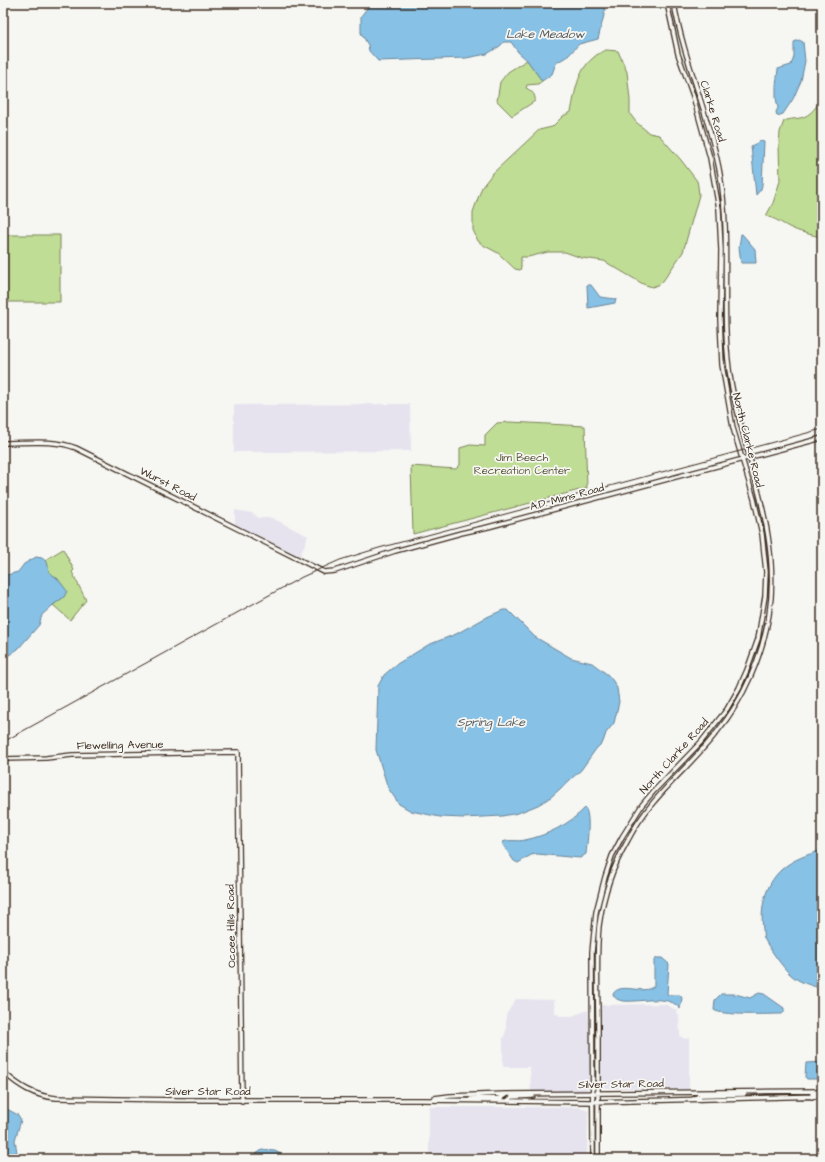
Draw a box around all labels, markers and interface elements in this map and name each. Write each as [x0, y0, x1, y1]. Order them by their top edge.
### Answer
water label: Lake Meadow [506, 26, 585, 43]
street label: Clarke Road [697, 78, 730, 144]
street label: North Clarke Road [729, 391, 767, 489]
park label: Jim Beech Recreation Center [474, 450, 570, 478]
street label: Wurst Road [137, 463, 199, 505]
street label: A.D. Mims Road [528, 480, 606, 514]
water label: Spring Lake [457, 714, 526, 732]
street label: North Clarke Road [636, 715, 712, 797]
street label: Flewelling Avenue [77, 737, 163, 754]
street label: Ocoee Hills Road [223, 884, 239, 968]
street label: Silver Star Road [578, 1076, 664, 1092]
street label: Silver Star Road [165, 1084, 251, 1099]

